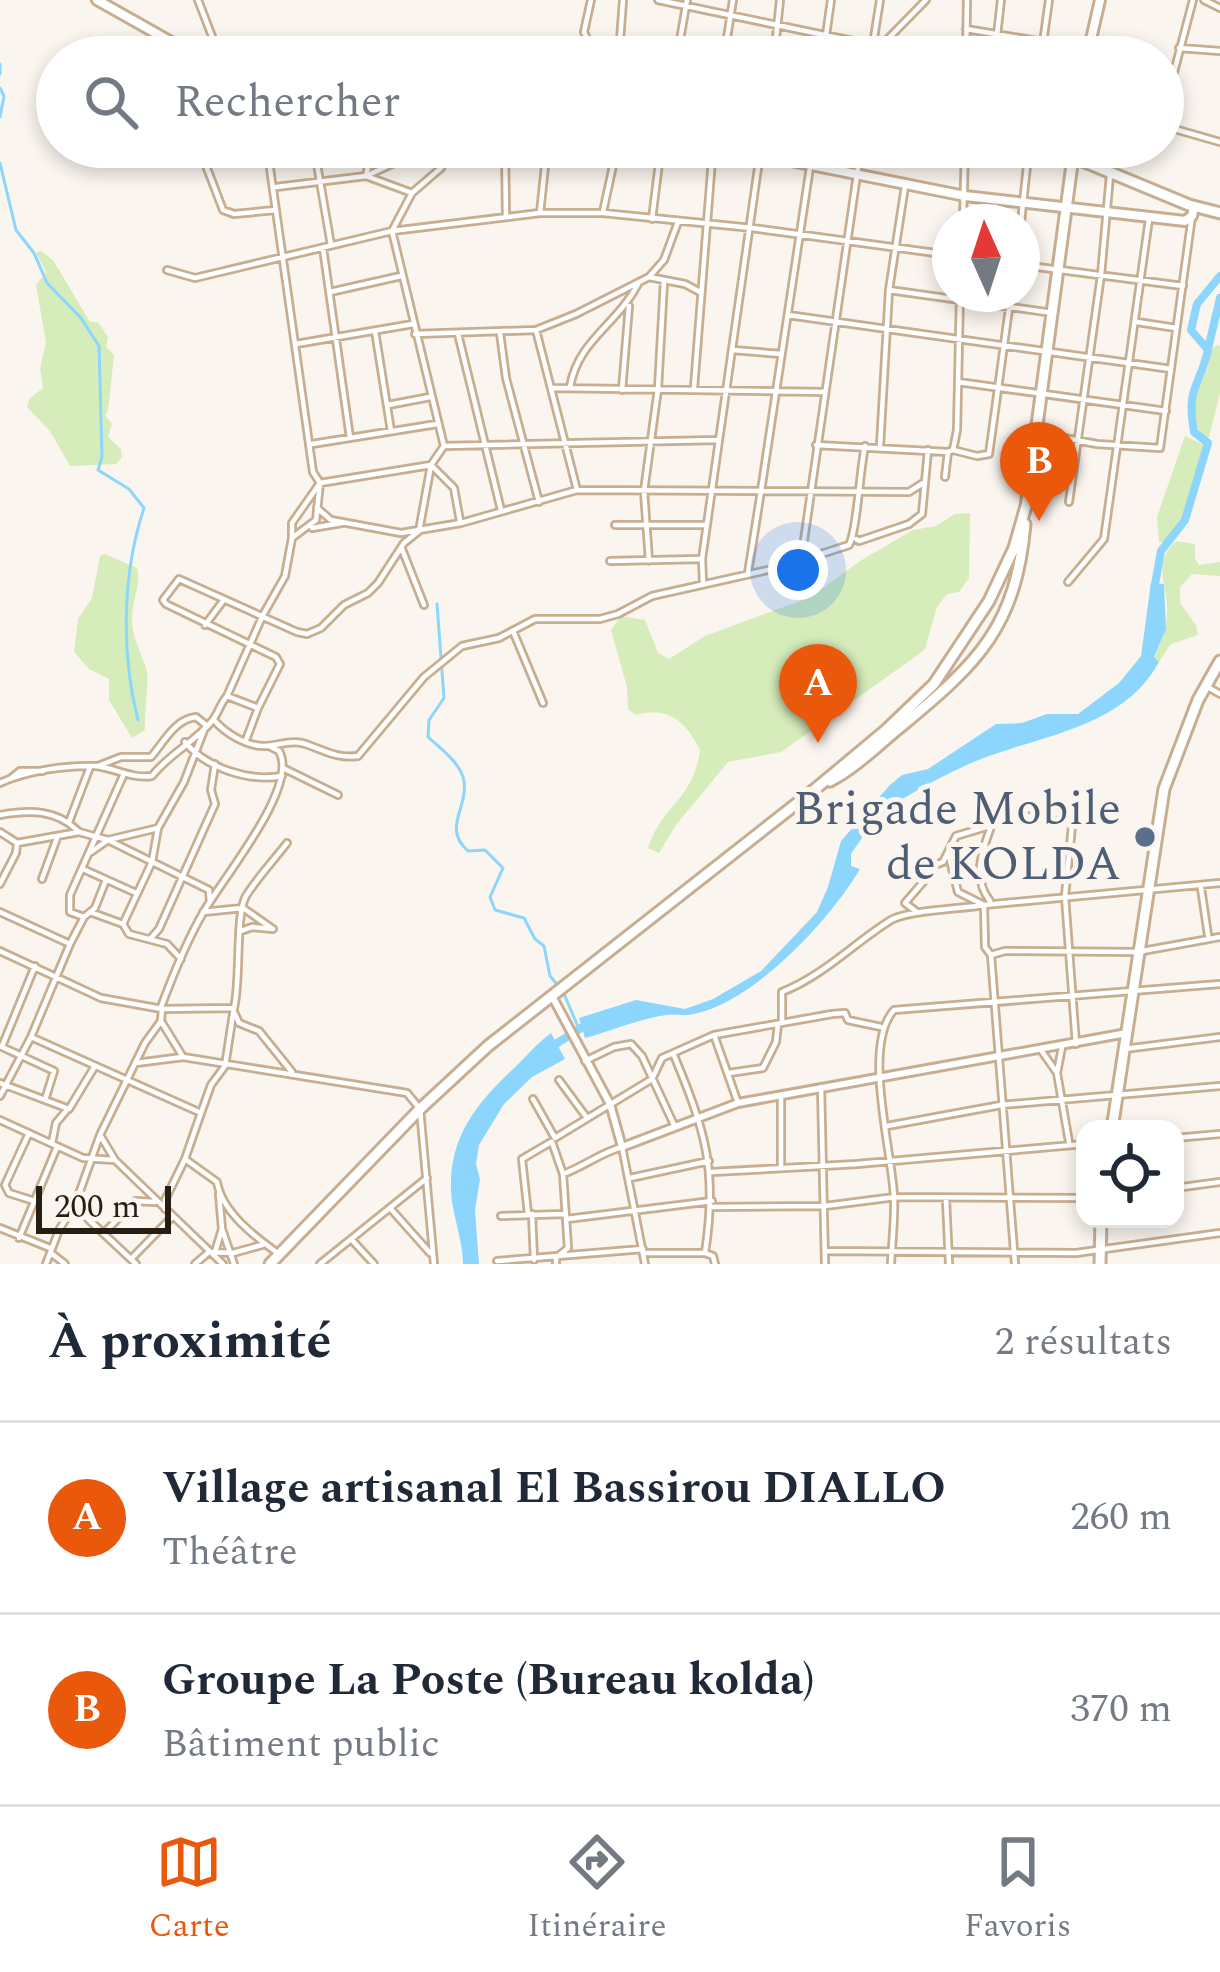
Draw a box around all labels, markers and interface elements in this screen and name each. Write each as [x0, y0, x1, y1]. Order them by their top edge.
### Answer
search box [36, 36, 1184, 168]
text: Rechercher [174, 68, 400, 137]
icon: search [78, 69, 144, 135]
north arrow [932, 204, 1040, 312]
pin: B [1000, 422, 1078, 521]
your location [768, 540, 828, 600]
pin: A [779, 644, 857, 743]
place label: Brigade Mobile de KOLDA [793, 773, 1121, 901]
marker: Brigade Mobile de KOLDA [1132, 824, 1158, 850]
map controls [1076, 1120, 1184, 1228]
button: locate [1076, 1120, 1184, 1228]
scale bar [36, 1180, 171, 1233]
text: 200 m [54, 1182, 140, 1232]
text: À proximité [48, 1303, 332, 1381]
text: 2 résultats [995, 1313, 1172, 1372]
text: Village artisanal El Bassirou DIALLO [162, 1454, 946, 1523]
text: A [72, 1488, 102, 1547]
text: 260 m [1070, 1488, 1172, 1547]
text: Théâtre [162, 1523, 298, 1582]
text: Groupe La Poste (Bureau kolda) [162, 1646, 815, 1715]
text: B [73, 1680, 101, 1739]
text: 370 m [1070, 1680, 1172, 1739]
text: Bâtiment public [162, 1715, 440, 1774]
tab: Carte [149, 1829, 230, 1951]
tab: Itinéraire [527, 1829, 666, 1951]
tab: Favoris [964, 1829, 1071, 1951]

